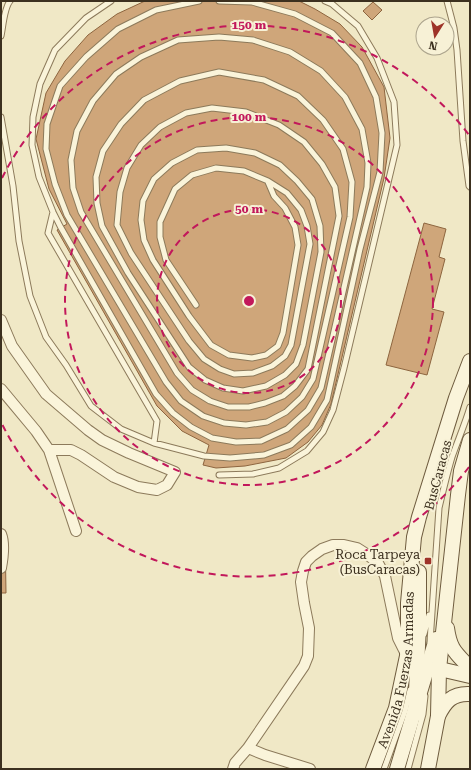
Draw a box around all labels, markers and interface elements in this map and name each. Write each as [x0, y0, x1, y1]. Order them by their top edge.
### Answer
north arrow [415, 16, 455, 56]
text: 150 m [232, 18, 267, 32]
text: N [427, 38, 439, 53]
text: 100 m [232, 110, 267, 124]
text: 50 m [235, 202, 263, 216]
centre of rings [242, 294, 256, 308]
street label: BusCaracas [421, 438, 455, 512]
place label: Roca Tarpeya (BusCaracas) [335, 547, 420, 577]
marker: Roca Tarpeya (BusCaracas) [423, 556, 433, 566]
street label: Avenida Fuerzas Armadas [374, 591, 417, 750]

